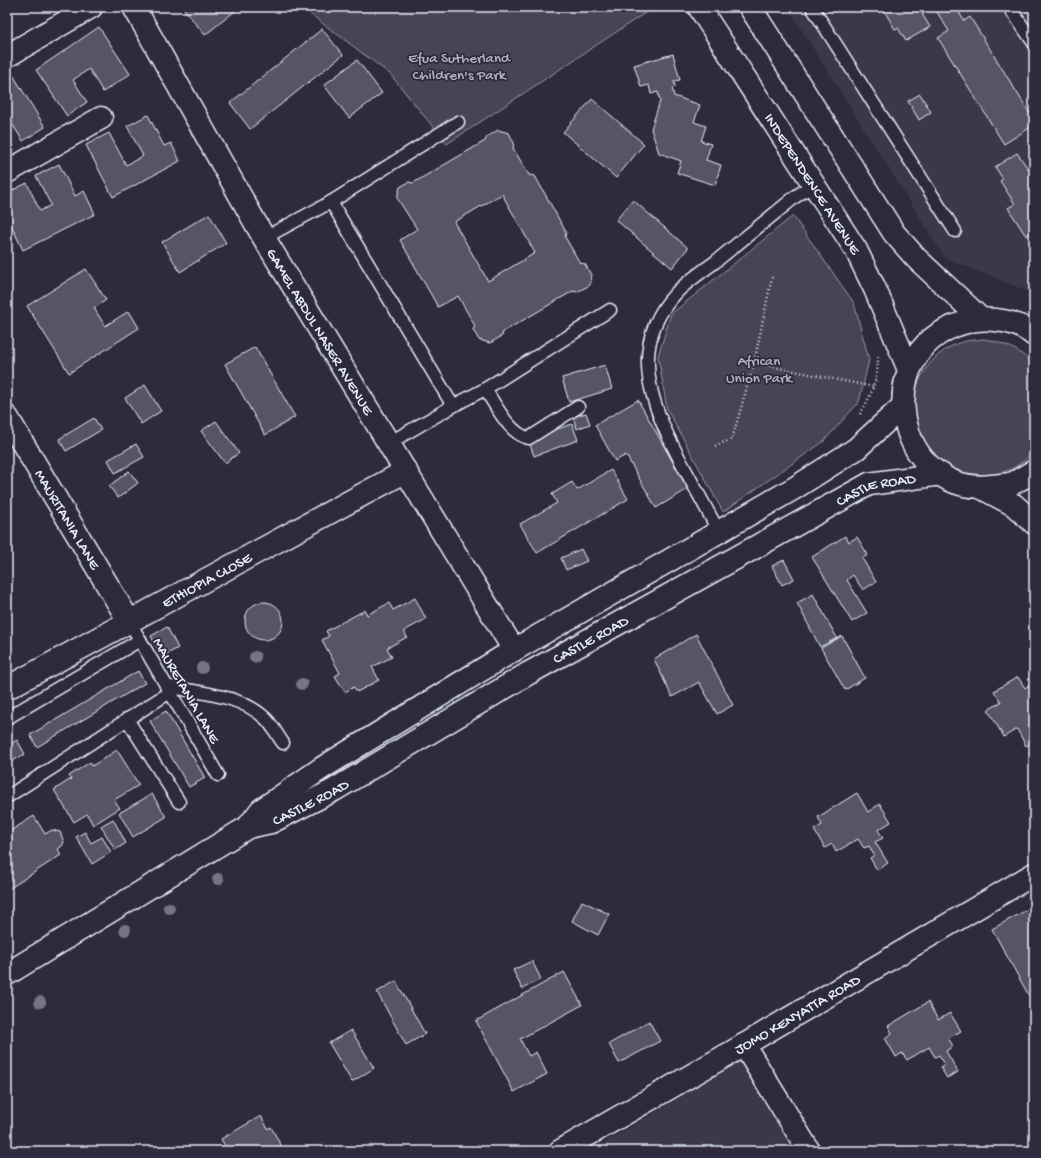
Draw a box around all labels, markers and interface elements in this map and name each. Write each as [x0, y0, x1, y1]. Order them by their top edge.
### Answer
park label: Efua Sutherland Children's Park [408, 50, 511, 85]
street label: INDEPENDENCE AVENUE [759, 111, 864, 259]
street label: GAMEL ABDUL NASER AVENUE [261, 245, 377, 419]
park label: African Union Park [726, 353, 793, 388]
street label: MAURITANIA LANE [30, 467, 104, 574]
street label: CASTLE ROAD [833, 471, 917, 511]
street label: ETHIOPIA CLOSE [159, 549, 256, 613]
street label: CASTLE ROAD [550, 612, 632, 669]
street label: MAURETANIA LANE [148, 635, 223, 748]
street label: CASTLE ROAD [270, 776, 353, 831]
street label: JOMO KENYATTA ROAD [732, 971, 864, 1059]

